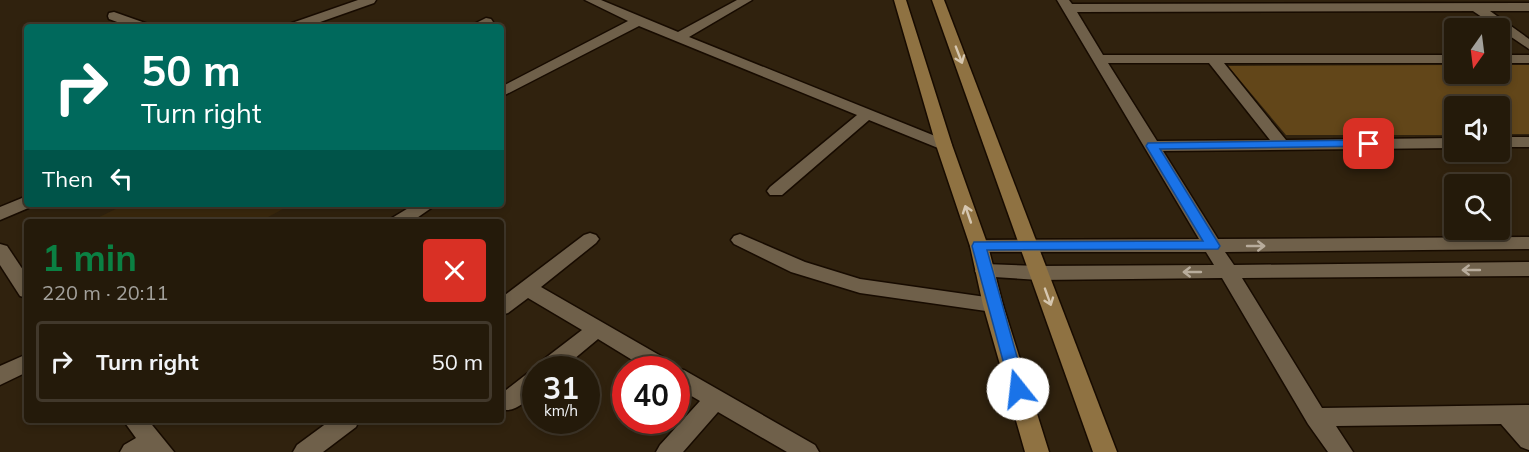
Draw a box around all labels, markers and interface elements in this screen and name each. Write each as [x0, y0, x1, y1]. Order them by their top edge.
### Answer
north arrow [1444, 18, 1510, 84]
map controls [1444, 18, 1510, 240]
text: 50 m [141, 44, 241, 97]
one-way arrow [954, 45, 965, 63]
icon: right [42, 48, 120, 126]
text: Turn right [141, 96, 261, 130]
button: sound [1444, 96, 1510, 162]
pin [1343, 118, 1394, 169]
icon: arrive [1352, 127, 1385, 160]
icon: left [105, 162, 138, 195]
text: Then [42, 165, 93, 193]
button: search [1444, 174, 1510, 240]
one-way arrow [961, 205, 972, 224]
text: 1 min [42, 235, 137, 280]
button: close [423, 239, 486, 302]
one-way arrow [1245, 240, 1265, 252]
one-way arrow [1461, 264, 1481, 276]
one-way arrow [1182, 266, 1202, 278]
text: 220 m · 20:11 [42, 280, 168, 305]
one-way arrow [1043, 287, 1054, 306]
icon: right [45, 345, 78, 378]
text: Turn right [96, 348, 199, 376]
text: 50 m [432, 348, 483, 376]
speed limit sign: 40 [612, 356, 690, 434]
position arrow [986, 357, 1050, 421]
text: 31 [543, 369, 579, 407]
text: km/h [544, 401, 578, 420]

